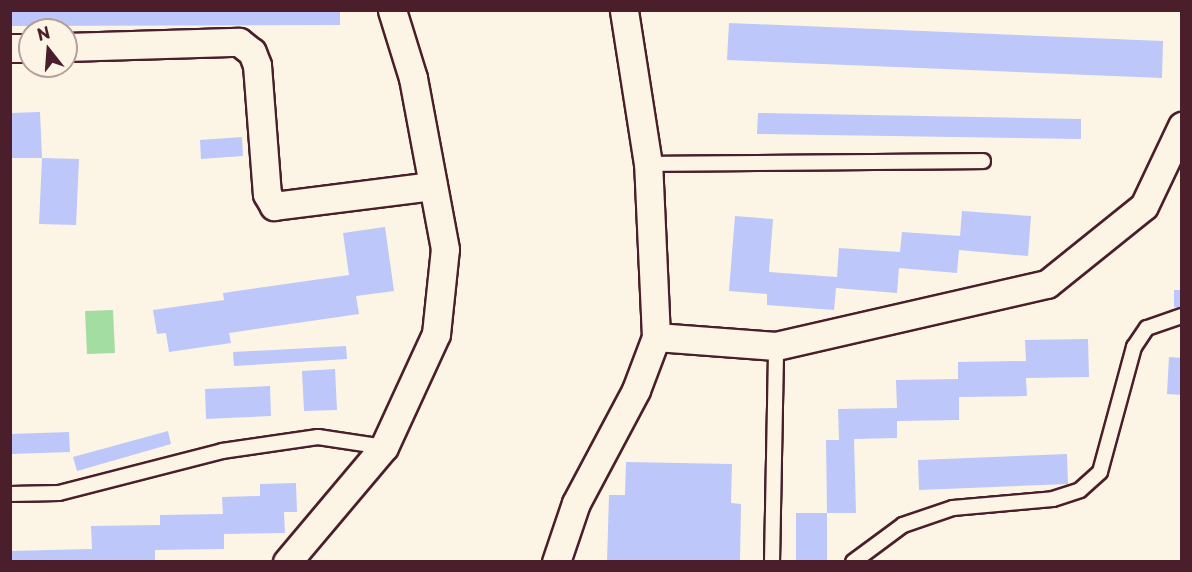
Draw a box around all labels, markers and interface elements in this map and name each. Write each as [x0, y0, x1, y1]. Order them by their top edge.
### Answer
north arrow [18, 18, 78, 78]
text: N [34, 19, 53, 46]

